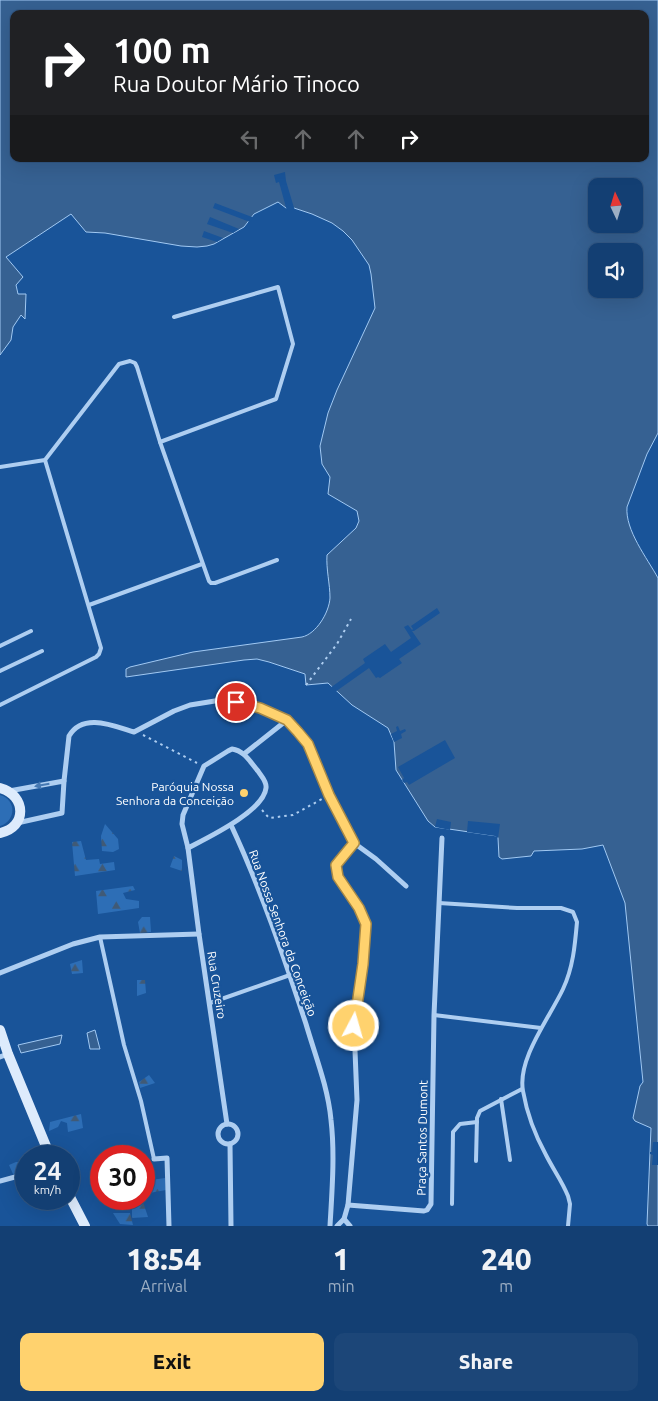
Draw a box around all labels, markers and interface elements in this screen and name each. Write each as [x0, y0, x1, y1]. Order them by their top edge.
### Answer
icon: right [30, 30, 95, 95]
text: 100 m [113, 30, 211, 70]
text: Rua Doutor Mário Tinoco [113, 71, 360, 96]
icon: left [236, 125, 264, 153]
icon: ahead [289, 125, 317, 153]
icon: ahead [342, 125, 370, 153]
icon: right [395, 125, 423, 153]
north arrow [588, 178, 642, 232]
map controls [588, 178, 643, 298]
button: sound [588, 243, 643, 298]
pin [215, 681, 257, 723]
icon: arrive [222, 688, 250, 716]
place label: Paróquia Nossa Senhora da Conceição [116, 780, 234, 807]
one-way arrow [33, 782, 49, 790]
marker: Paróquia Nossa Senhora da Conceição [238, 787, 250, 799]
street label: Rua Nossa Senhora da Conceição [247, 848, 319, 1018]
street label: Rua Cruzeiro [205, 950, 229, 1020]
position arrow [327, 999, 379, 1051]
street label: Praça Santos Dumont [414, 1080, 430, 1196]
speed limit sign: 30 [90, 1145, 155, 1210]
text: 24 [33, 1157, 62, 1185]
text: km/h [34, 1183, 61, 1196]
text: 18:54 [126, 1242, 201, 1276]
text: 1 [333, 1242, 350, 1276]
text: 240 [481, 1242, 532, 1276]
text: Arrival [141, 1277, 187, 1295]
text: min [328, 1277, 355, 1295]
text: m [499, 1277, 513, 1295]
button: Exit [20, 1333, 324, 1391]
button: Share [334, 1333, 638, 1391]

